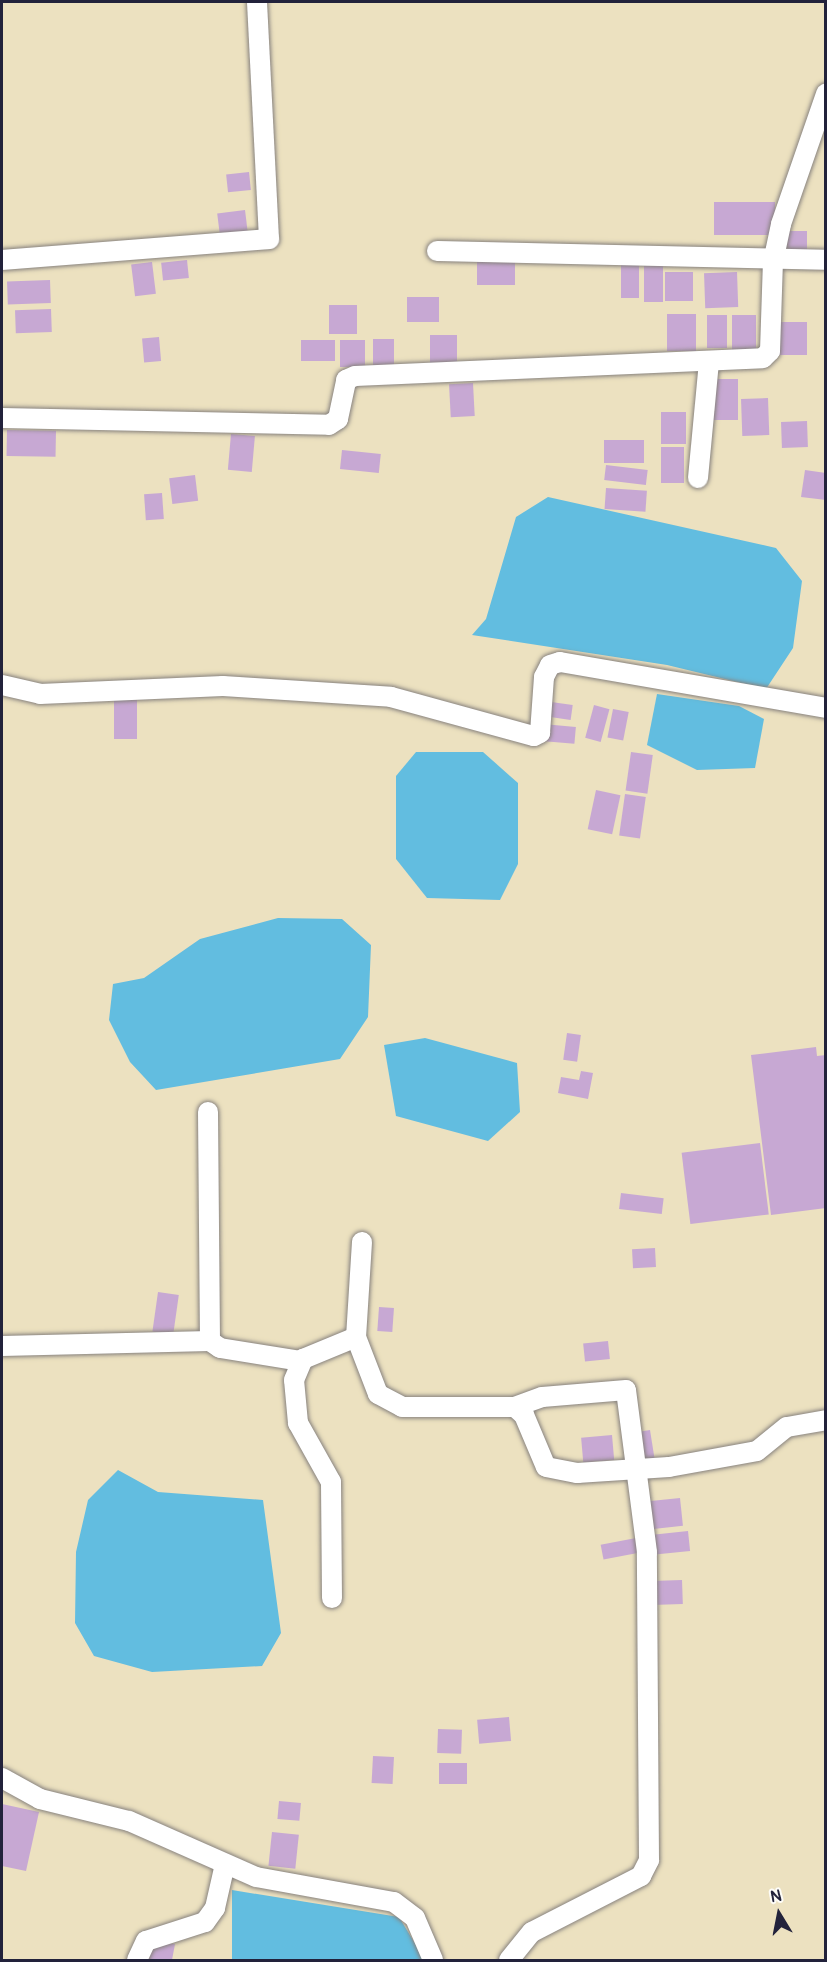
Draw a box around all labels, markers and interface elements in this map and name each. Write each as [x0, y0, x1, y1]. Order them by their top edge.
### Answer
north arrow [749, 1884, 809, 1944]
text: N [769, 1885, 783, 1907]

